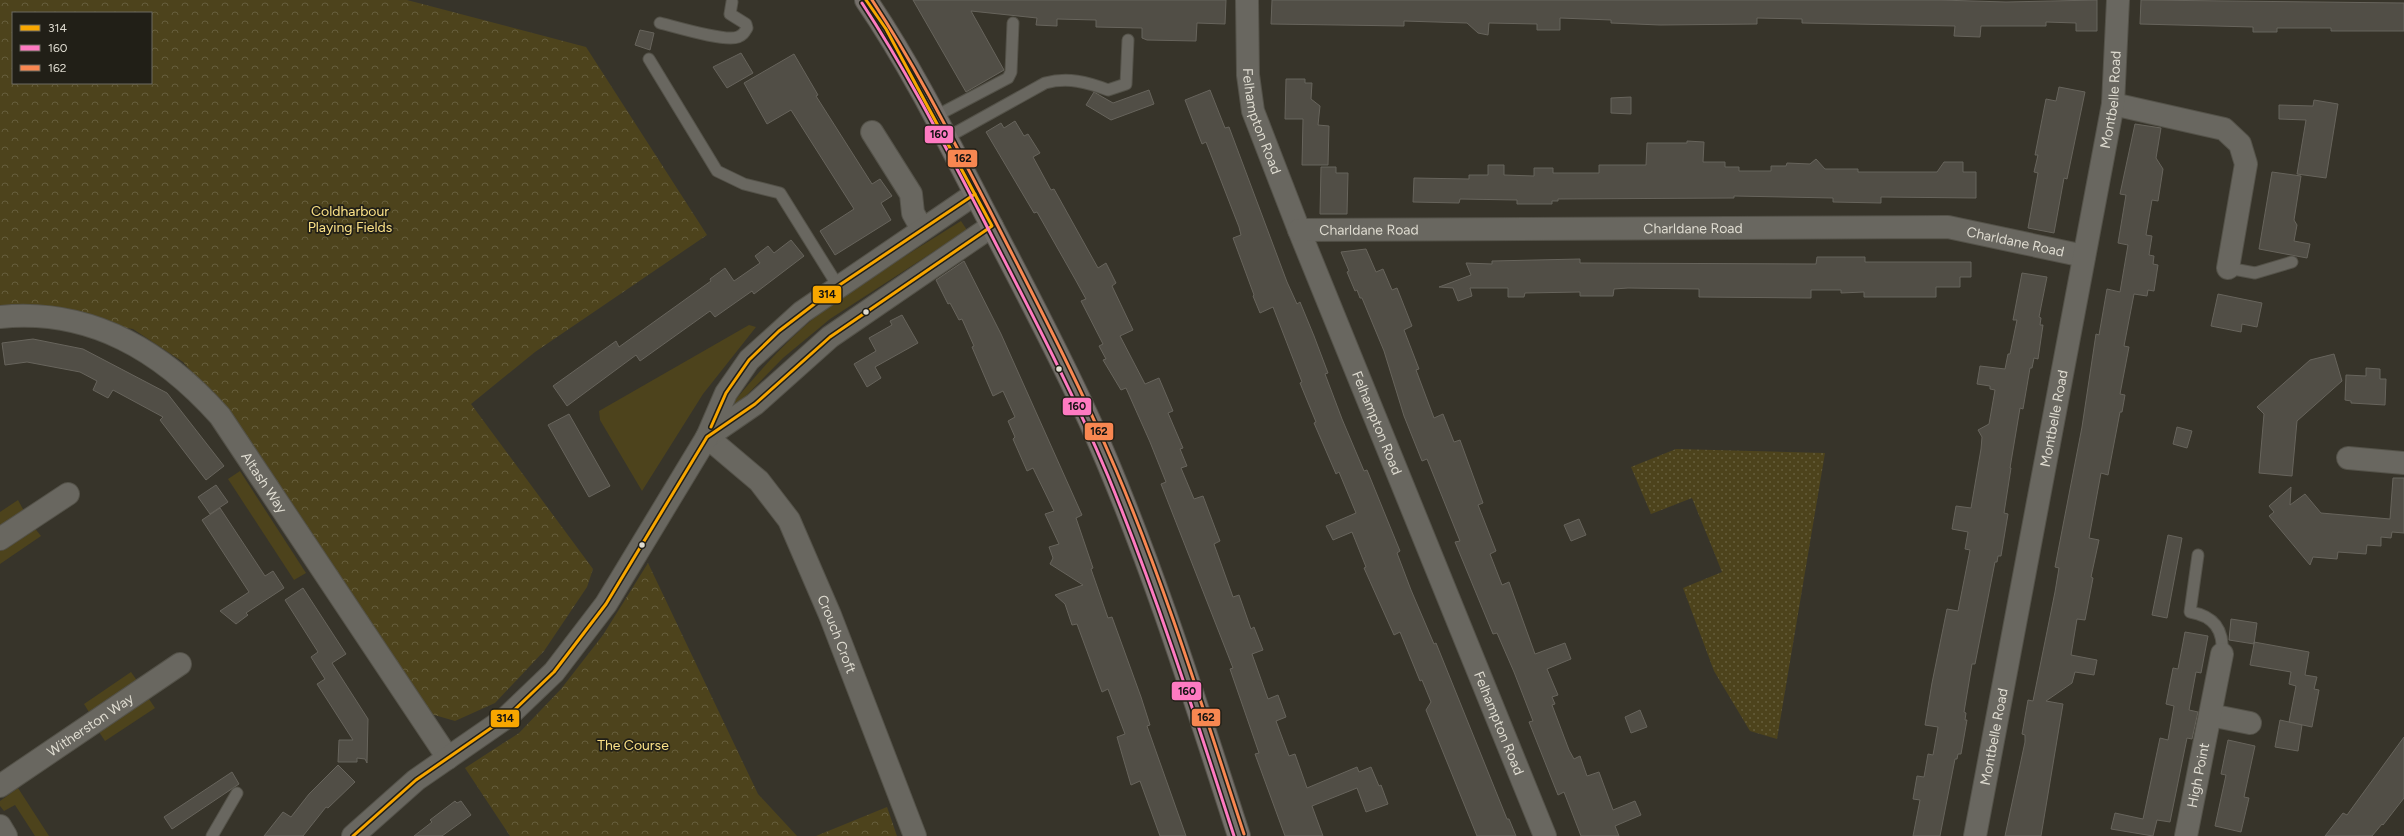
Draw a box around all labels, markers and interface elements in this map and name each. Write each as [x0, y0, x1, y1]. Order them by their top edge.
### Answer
legend [12, 12, 152, 84]
text: 314 [48, 21, 67, 35]
text: 160 [48, 41, 68, 55]
street label: Montbelle Road [2097, 50, 2125, 150]
text: 162 [48, 61, 66, 75]
street label: Felhampton Road [1239, 68, 1285, 177]
line badge: 160 [924, 125, 954, 144]
text: 160 [930, 128, 948, 141]
line badge: 162 [947, 149, 978, 168]
text: 162 [954, 152, 972, 165]
park label: Coldharbour Playing Fields [308, 203, 392, 236]
street label: Charldane Road [1643, 220, 1743, 237]
street label: Charldane Road [1319, 221, 1419, 239]
street label: Charldane Road [1965, 223, 2066, 261]
line badge: 314 [812, 285, 842, 304]
text: 314 [818, 288, 836, 301]
unlabelled marker [861, 307, 871, 317]
unlabelled marker [1054, 364, 1064, 374]
street label: Montbelle Road [2037, 368, 2072, 468]
street label: Felhampton Road [1348, 369, 1405, 477]
line badge: 160 [1062, 397, 1092, 416]
text: 160 [1068, 400, 1086, 413]
line badge: 162 [1084, 422, 1114, 441]
text: 162 [1090, 425, 1108, 438]
street label: Altash Way [237, 449, 291, 517]
unlabelled marker [637, 540, 647, 550]
street label: Crouch Croft [813, 592, 860, 676]
street label: Felhampton Road [1470, 669, 1527, 778]
line badge: 160 [1171, 681, 1202, 701]
text: 160 [1178, 685, 1196, 698]
street label: Montbelle Road [1977, 687, 2012, 787]
street label: Witherston Way [44, 690, 137, 761]
line badge: 162 [1191, 708, 1221, 727]
line badge: 314 [490, 709, 520, 728]
text: 162 [1197, 711, 1215, 724]
text: 314 [496, 712, 514, 725]
park label: The Course [597, 737, 669, 754]
street label: High Point [2184, 741, 2213, 809]

